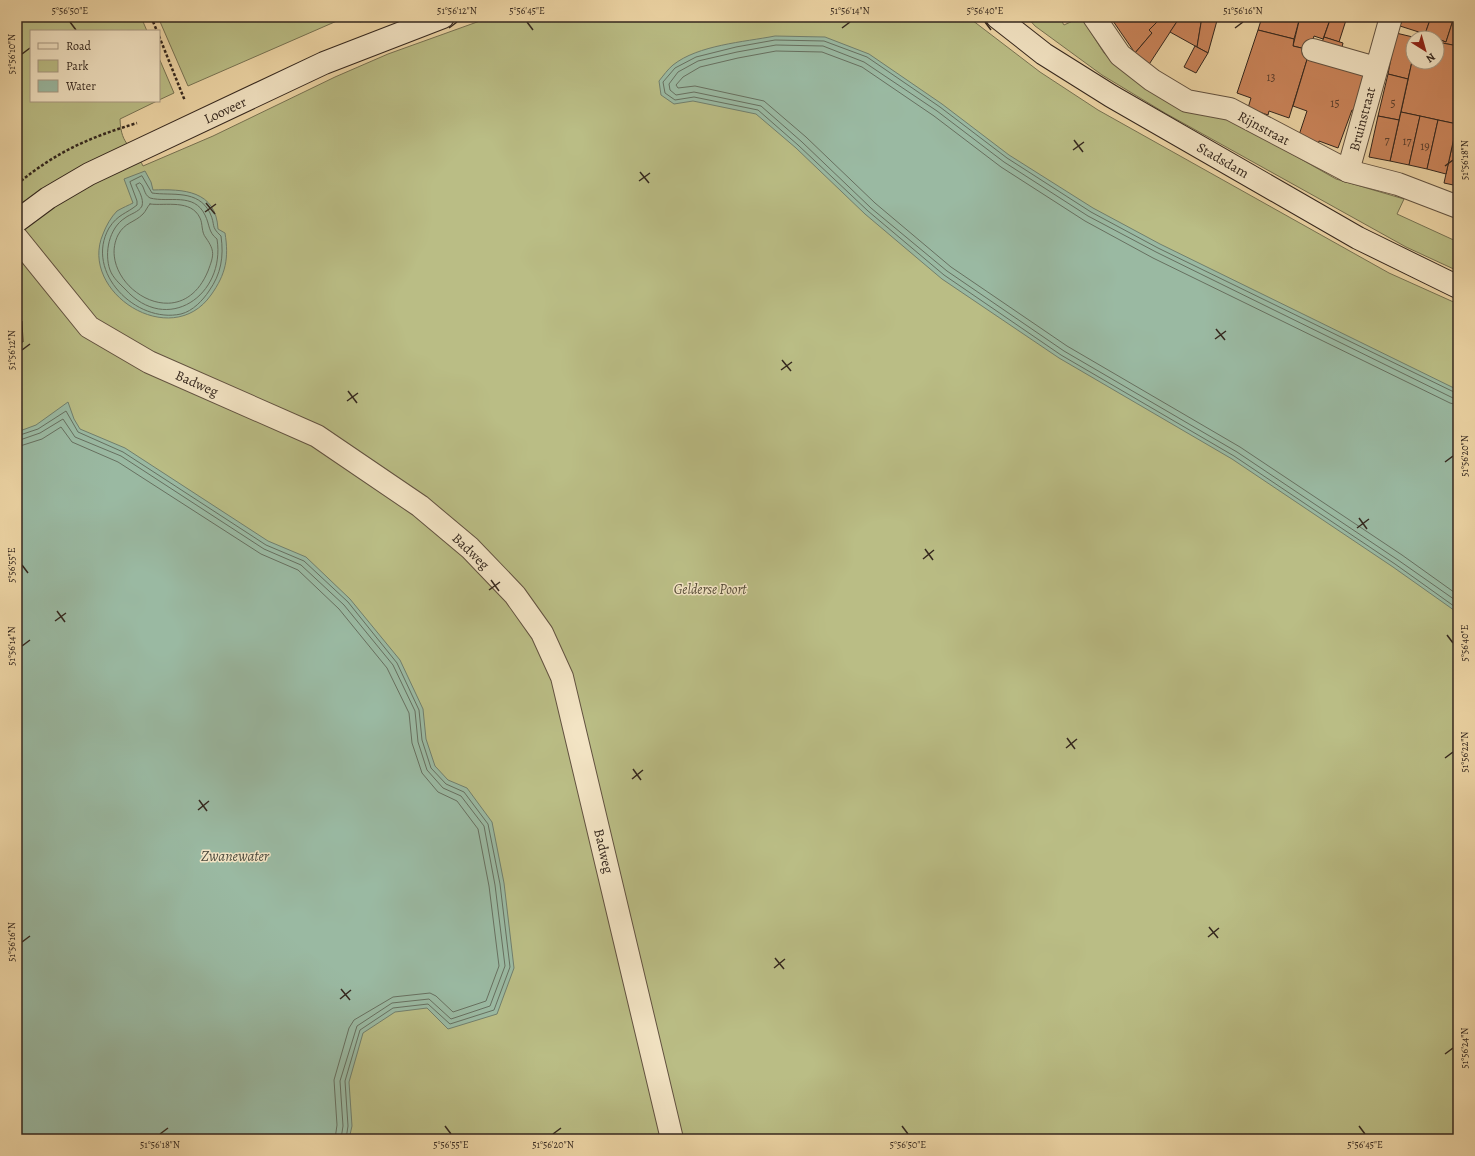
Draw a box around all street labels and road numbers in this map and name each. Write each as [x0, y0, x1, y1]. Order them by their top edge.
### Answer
street label: Bruinstraat [1345, 84, 1380, 153]
street label: Looveer [201, 92, 250, 129]
street label: Rijnstraat [1234, 107, 1294, 150]
street label: Stadsdam [1193, 138, 1253, 183]
street label: Badweg [172, 366, 221, 401]
street label: Badweg [448, 529, 494, 574]
street label: Badweg [589, 827, 618, 875]

